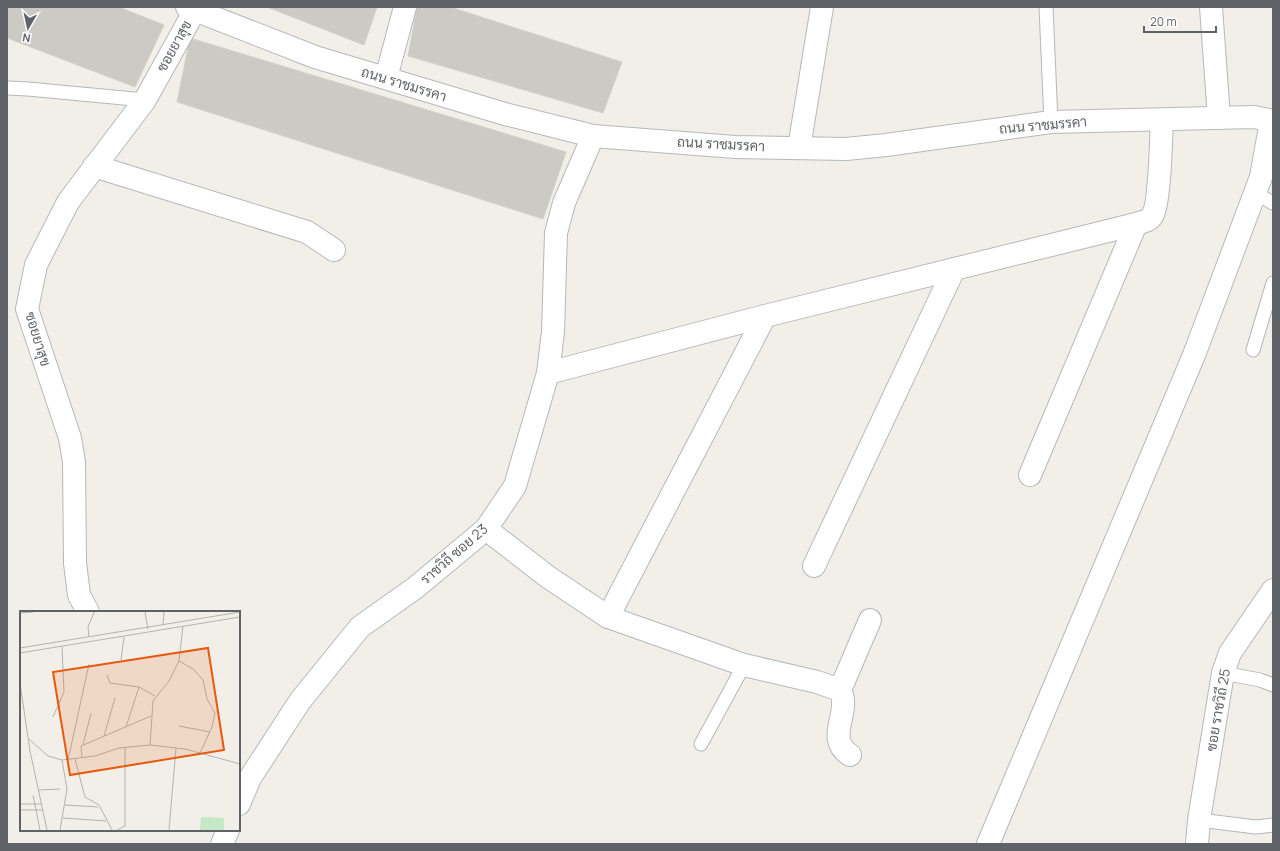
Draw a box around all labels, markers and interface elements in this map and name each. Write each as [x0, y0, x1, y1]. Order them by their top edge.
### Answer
north arrow [8, 8, 48, 48]
scale bar [1144, 8, 1216, 34]
text: 20 m [1150, 13, 1177, 30]
street label: ซอยยาสุข [152, 17, 196, 75]
text: N [21, 30, 31, 46]
street label: ถนน ราชมรรคา [359, 62, 449, 106]
street label: ถนน ราชมรรคา [998, 111, 1088, 138]
street label: ถนน ราชมรรคา [676, 132, 766, 155]
street label: ซอยยาสุข [20, 309, 56, 369]
street label: ราชวิถี ซอย 23 [416, 519, 491, 588]
inset map [20, 611, 240, 831]
street label: ซอย ราชวิถี 25 [1201, 667, 1234, 753]

